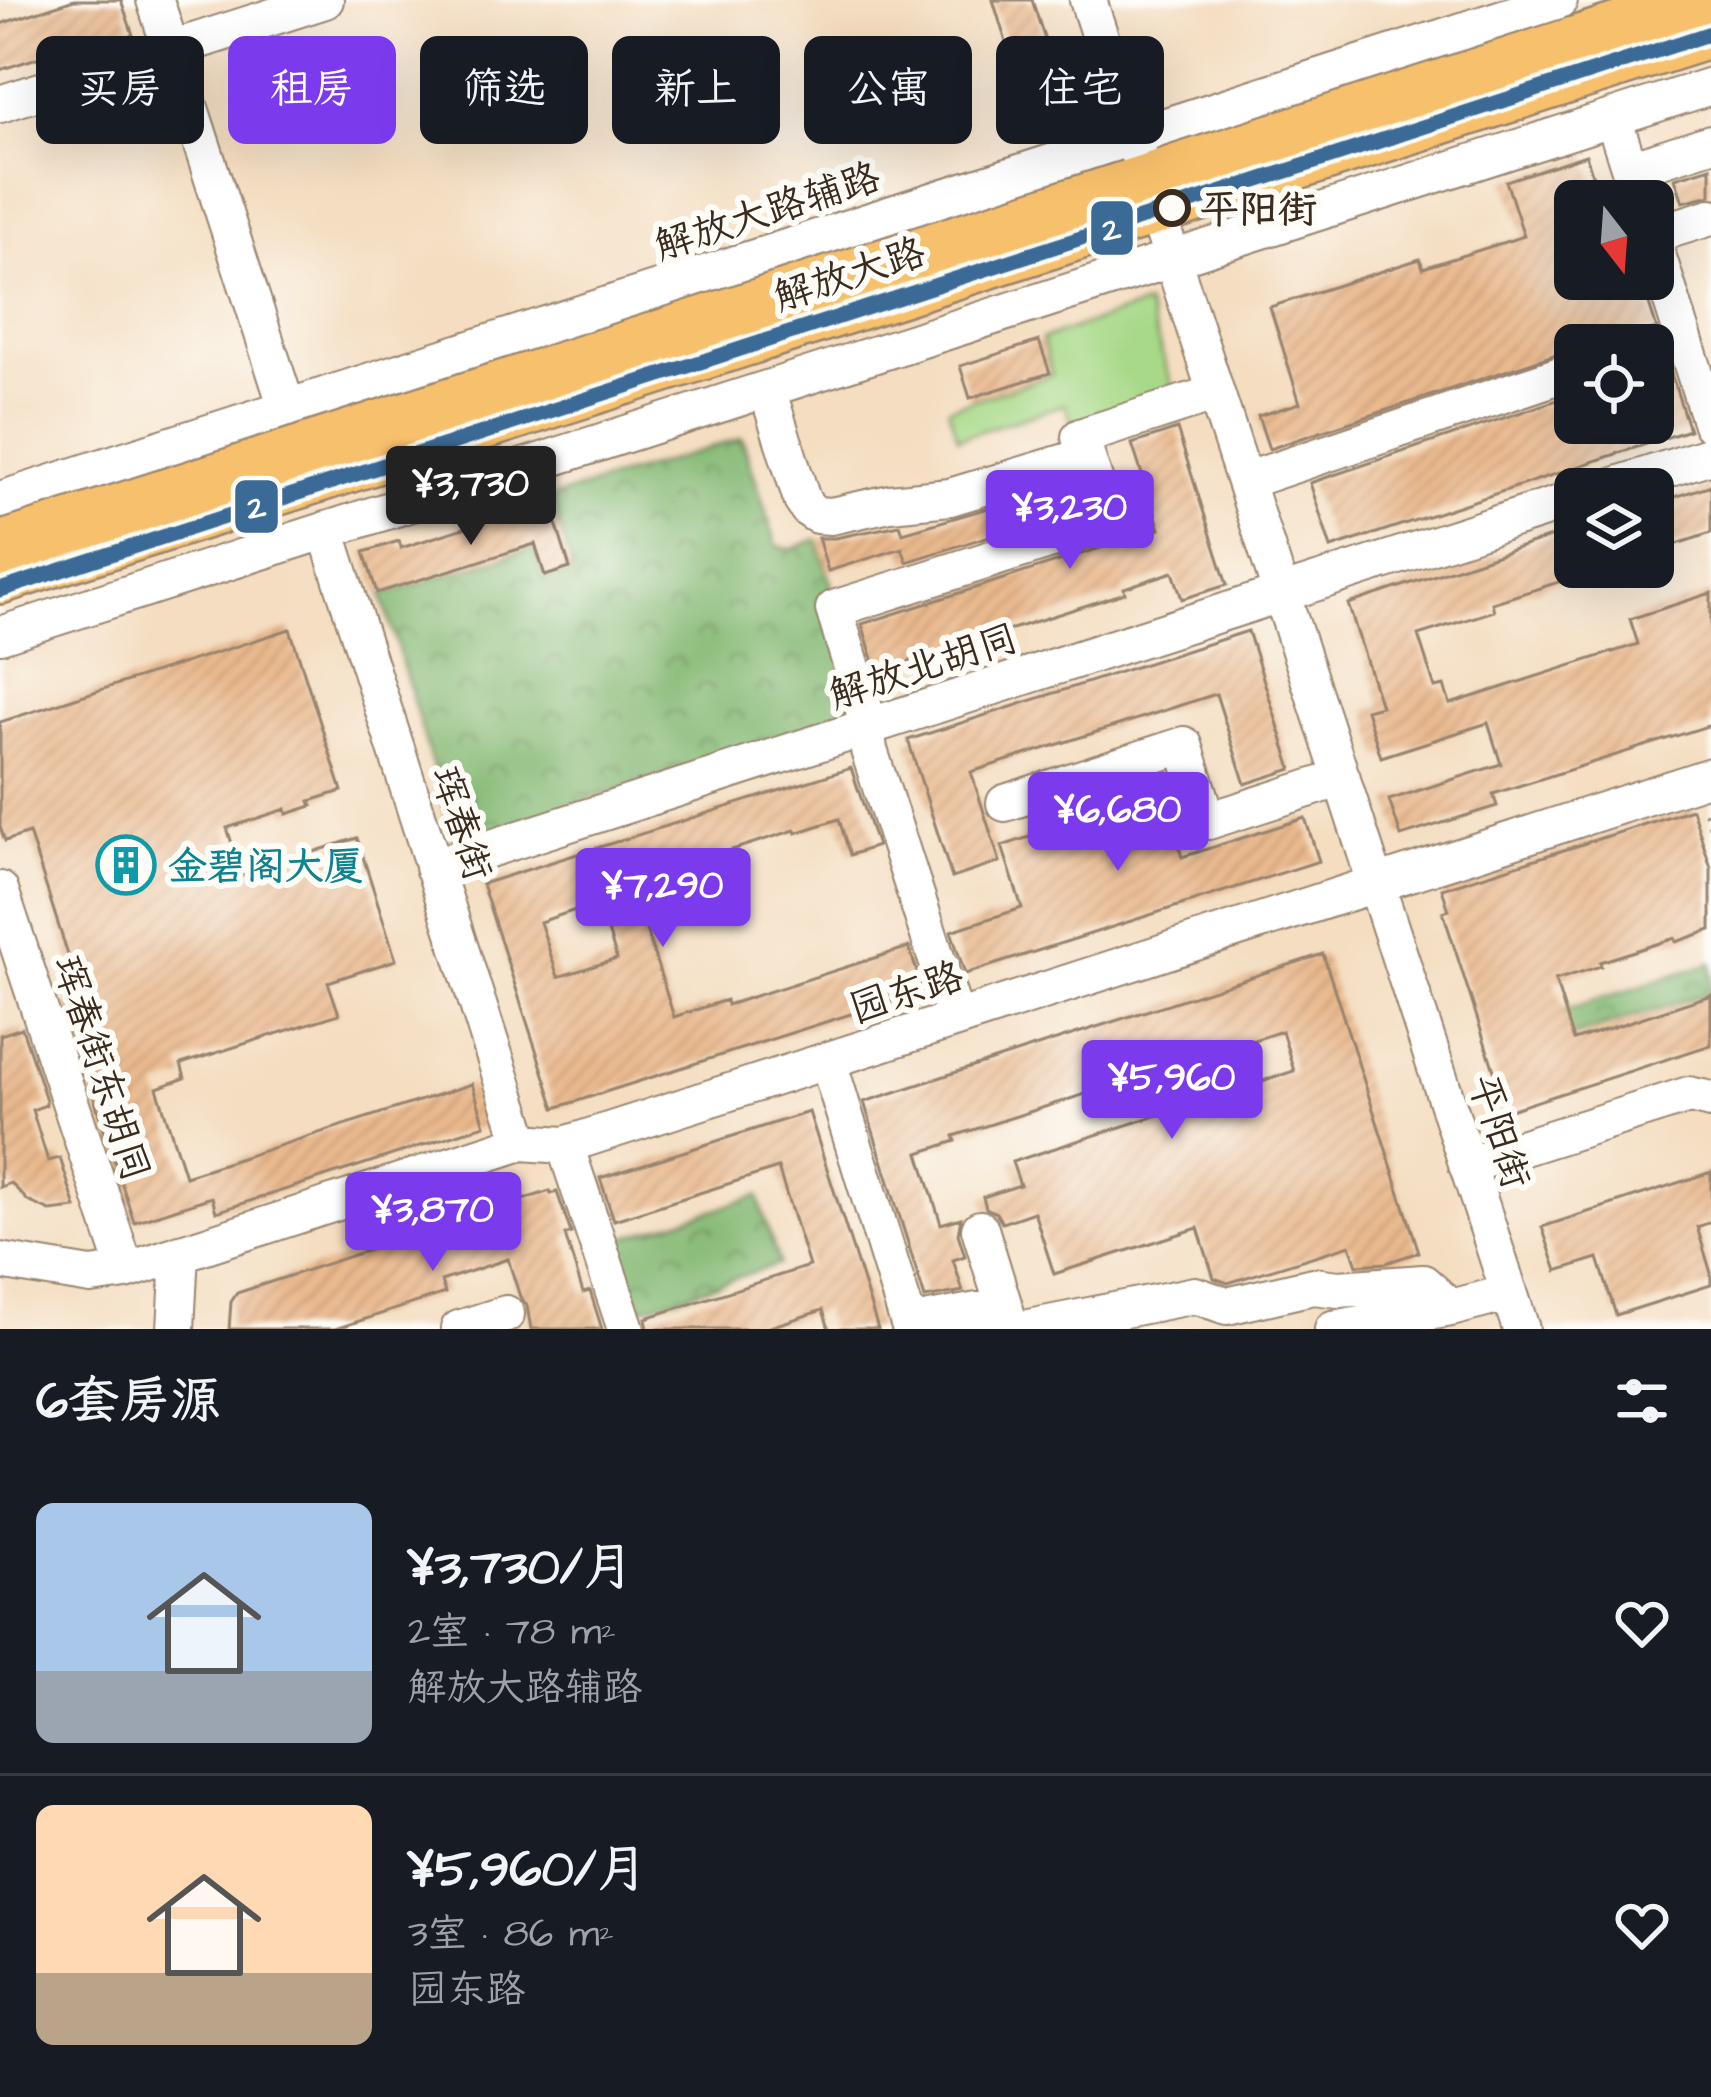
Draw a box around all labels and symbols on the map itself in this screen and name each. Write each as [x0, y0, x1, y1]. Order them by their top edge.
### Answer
street label: 解放大路辅路 [648, 151, 888, 275]
north arrow [1554, 180, 1674, 300]
place label: 平阳街 [1200, 184, 1317, 238]
marker: 平阳街 [1155, 191, 1189, 225]
line badge: 2 [1089, 199, 1135, 257]
text: 2 [1102, 207, 1122, 253]
street label: 解放大路 [767, 226, 932, 326]
pin: ¥3,730 [373, 446, 569, 548]
pin: ¥3,230 [972, 470, 1168, 572]
line badge: 2 [233, 478, 280, 535]
text: 2 [247, 485, 267, 531]
street label: 解放北胡同 [823, 612, 1025, 724]
street label: 珲春街 [416, 760, 504, 888]
pin: ¥6,680 [1020, 772, 1216, 874]
building icon: 金碧阁大厦 [95, 834, 157, 896]
place label: 金碧阁大厦 [168, 841, 363, 895]
pin: ¥7,290 [565, 848, 761, 950]
street label: 珲春街东胡同 [38, 949, 162, 1189]
street label: 园东路 [843, 950, 971, 1038]
pin: ¥5,960 [1074, 1040, 1270, 1142]
street label: 平阳街 [1454, 1068, 1542, 1196]
pin: ¥3,870 [335, 1172, 531, 1274]

